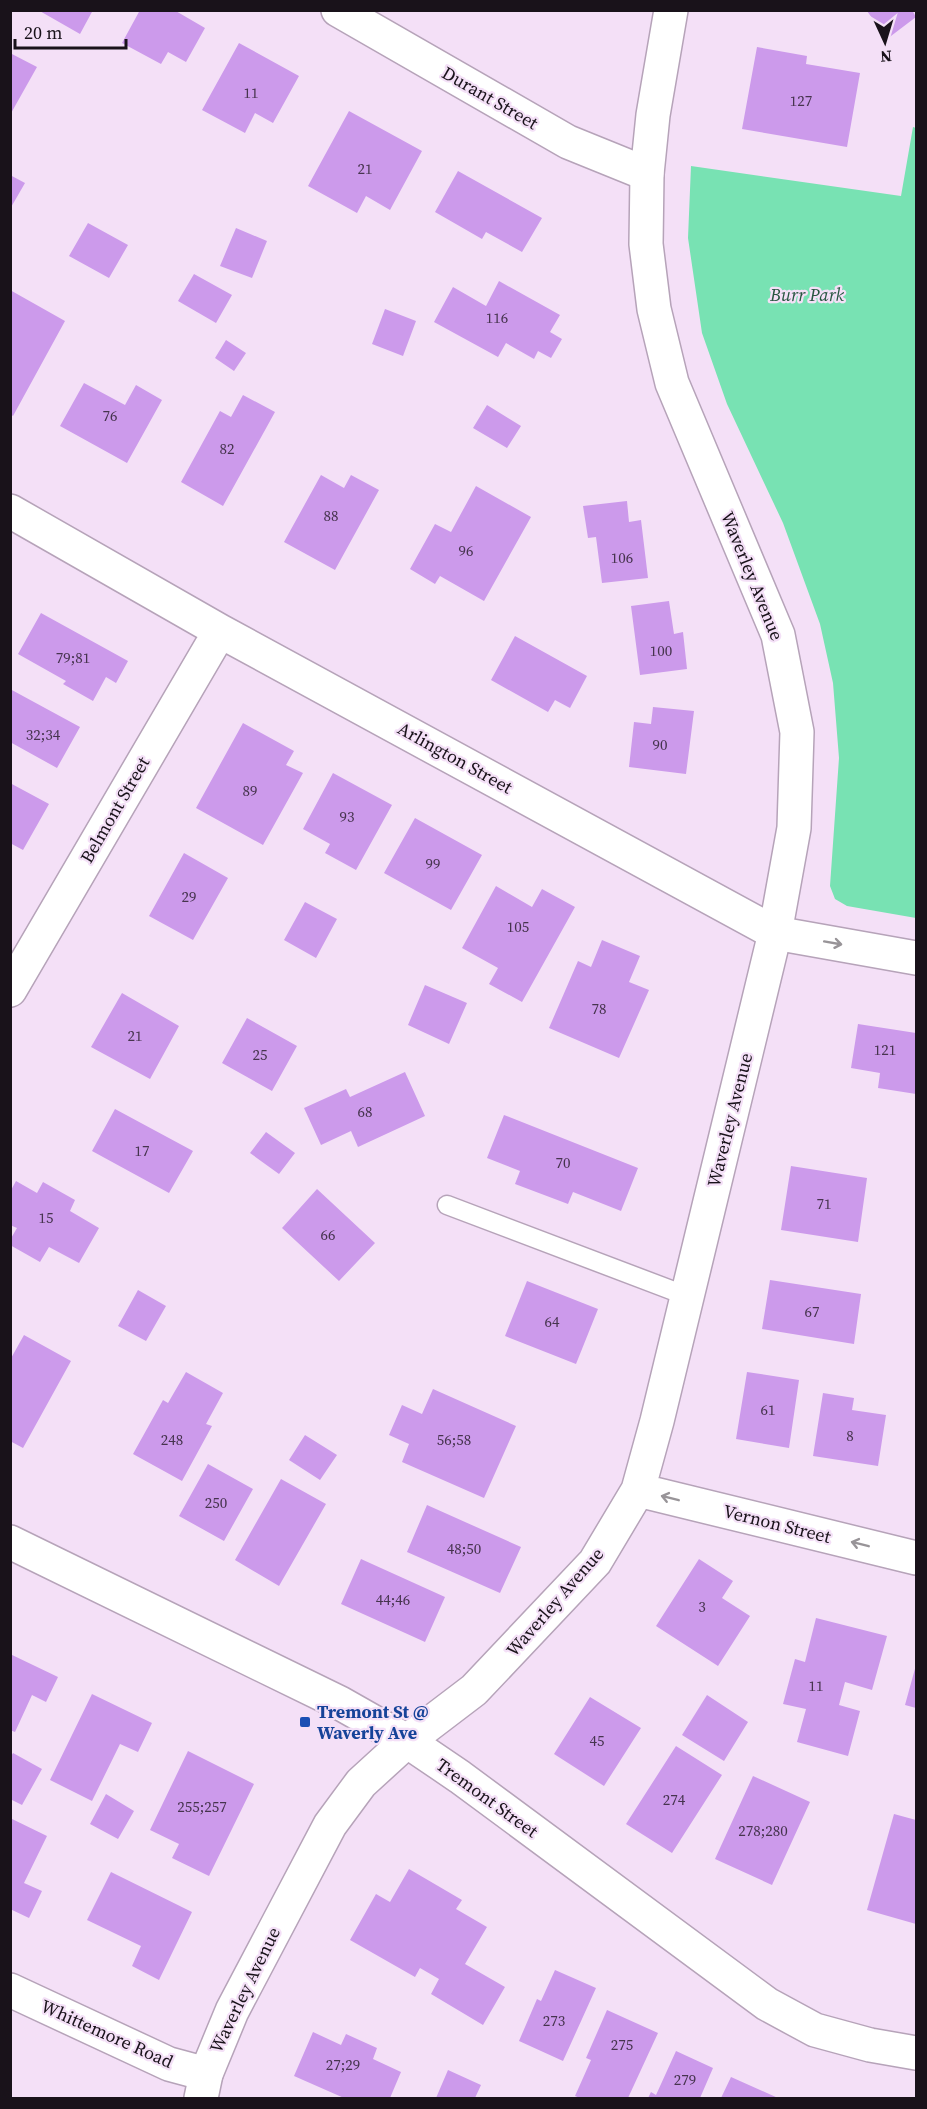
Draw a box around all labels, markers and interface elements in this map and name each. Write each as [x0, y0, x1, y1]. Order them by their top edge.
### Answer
scale bar [15, 12, 126, 50]
north arrow [855, 12, 915, 72]
text: 20 m [24, 20, 62, 45]
text: N [879, 46, 893, 68]
street label: Durant Street [438, 60, 543, 135]
house number: 11 [243, 82, 259, 103]
house number: 127 [790, 90, 812, 111]
house number: 21 [357, 158, 373, 179]
park label: Burr Park [769, 282, 845, 307]
house number: 116 [486, 307, 508, 328]
house number: 76 [102, 405, 118, 426]
house number: 82 [219, 438, 235, 459]
house number: 88 [323, 505, 339, 526]
street label: Waverley Avenue [715, 508, 790, 644]
house number: 96 [458, 540, 474, 561]
house number: 106 [611, 547, 633, 568]
house number: 100 [650, 640, 672, 661]
house number: 79;81 [56, 647, 90, 668]
street label: Arlington Street [393, 716, 517, 800]
house number: 32;34 [26, 724, 61, 745]
house number: 90 [652, 734, 668, 755]
street label: Belmont Street [74, 752, 155, 868]
house number: 89 [242, 780, 258, 801]
house number: 93 [339, 806, 355, 827]
house number: 99 [425, 853, 441, 874]
house number: 29 [181, 886, 197, 907]
house number: 105 [507, 916, 529, 937]
one-way arrow [822, 938, 842, 949]
house number: 78 [591, 998, 607, 1019]
house number: 21 [127, 1025, 143, 1046]
house number: 121 [874, 1039, 896, 1060]
house number: 25 [252, 1044, 268, 1065]
street label: Waverley Avenue [701, 1050, 758, 1189]
house number: 68 [357, 1101, 373, 1122]
house number: 17 [134, 1140, 150, 1161]
house number: 70 [555, 1152, 571, 1173]
house number: 71 [816, 1193, 832, 1214]
house number: 15 [38, 1207, 54, 1228]
house number: 66 [320, 1224, 336, 1245]
house number: 67 [804, 1301, 820, 1322]
house number: 64 [544, 1311, 560, 1332]
house number: 61 [760, 1399, 776, 1420]
house number: 8 [846, 1425, 854, 1446]
house number: 248 [161, 1429, 183, 1450]
house number: 56;58 [437, 1429, 471, 1450]
house number: 250 [205, 1492, 227, 1513]
one-way arrow [661, 1492, 680, 1503]
street label: Vernon Street [721, 1498, 834, 1549]
house number: 48;50 [447, 1538, 481, 1559]
one-way arrow [850, 1538, 869, 1550]
street label: Waverley Avenue [500, 1542, 609, 1662]
house number: 44;46 [376, 1589, 410, 1610]
house number: 3 [698, 1596, 706, 1617]
house number: 11 [808, 1675, 824, 1696]
place label: Tremont St @ Waverly Ave [317, 1699, 429, 1745]
marker: Tremont St @ Waverly Ave [298, 1715, 312, 1729]
house number: 45 [589, 1730, 605, 1751]
street label: Tremont Street [431, 1752, 543, 1843]
house number: 274 [663, 1789, 686, 1810]
house number: 255;257 [177, 1796, 227, 1817]
house number: 278;280 [738, 1820, 788, 1841]
street label: Waverley Avenue [203, 1923, 286, 2057]
street label: Whittemore Road [37, 1993, 177, 2074]
house number: 273 [543, 2010, 565, 2031]
house number: 275 [611, 2034, 633, 2055]
house number: 27;29 [326, 2054, 360, 2075]
house number: 279 [674, 2069, 696, 2090]

